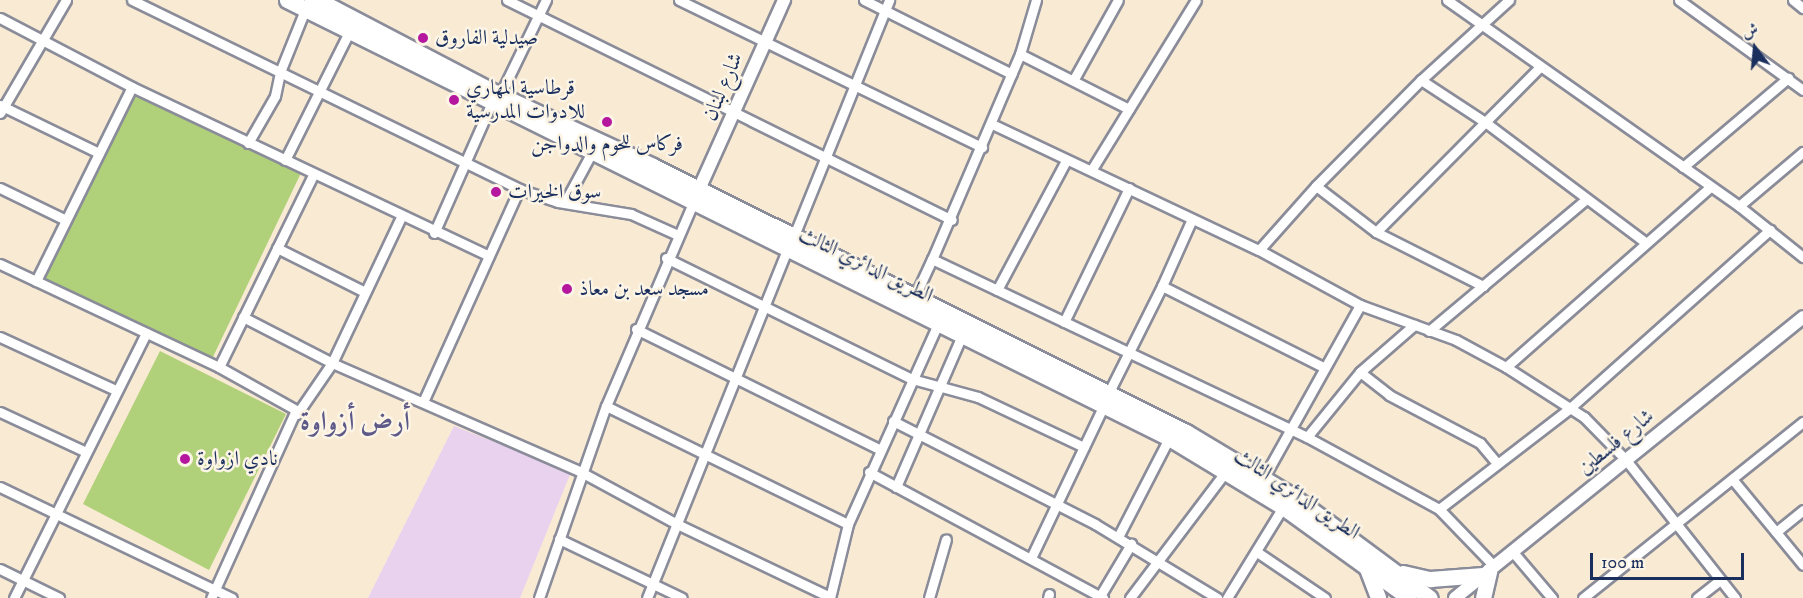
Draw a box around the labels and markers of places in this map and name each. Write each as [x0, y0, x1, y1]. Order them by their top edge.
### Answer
place label: صيدلية الفاروق [435, 25, 538, 51]
marker: صيدلية الفاروق [416, 31, 430, 45]
place label: قرطاسية المهاري للادوات المدرسية [466, 75, 585, 125]
marker: قرطاسية المهاري للادوات المدرسية [447, 93, 461, 107]
marker: فركاس للحوم والدواجن [600, 115, 614, 129]
place label: فركاس للحوم والدواجن [531, 131, 683, 157]
place label: سوق الخيرات [508, 179, 601, 205]
marker: سوق الخيرات [489, 185, 503, 199]
place label: مسجد سعد بن معاذ [579, 276, 709, 302]
marker: مسجد سعد بن معاذ [560, 282, 574, 296]
place label: نادي ازواوة [197, 446, 278, 472]
marker: نادي ازواوة [178, 452, 192, 466]

